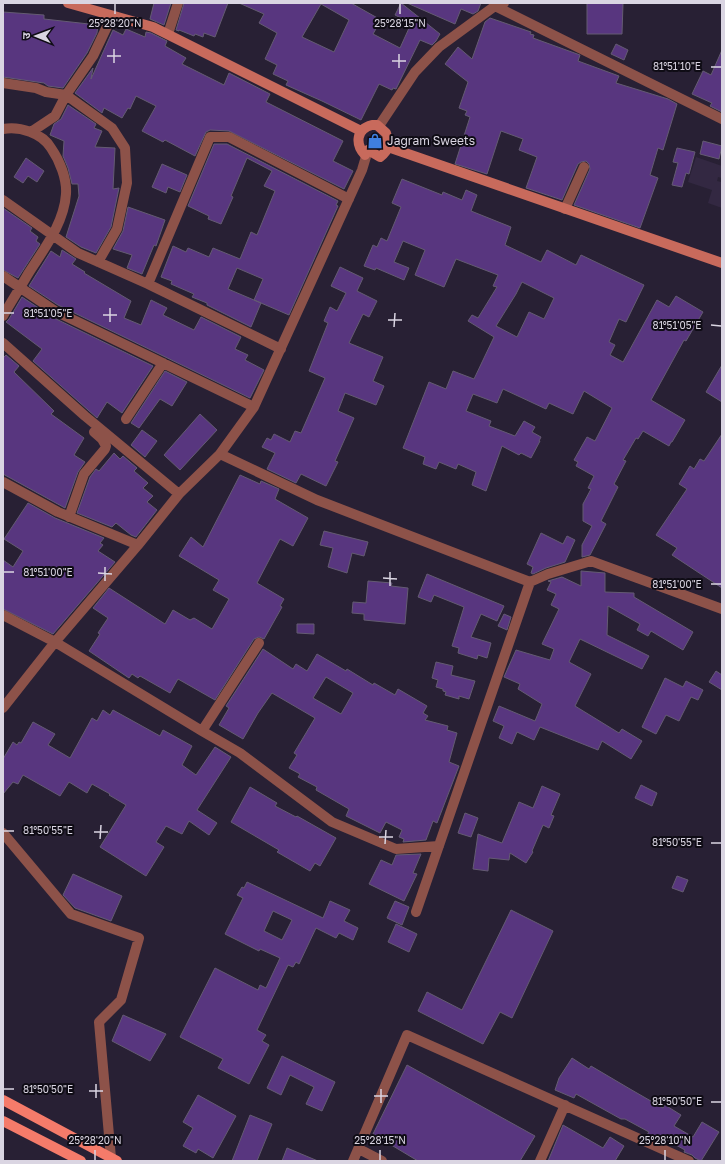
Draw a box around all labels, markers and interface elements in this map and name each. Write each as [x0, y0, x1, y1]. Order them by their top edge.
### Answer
north arrow [16, 16, 56, 56]
text: 25°28'20"N [88, 17, 142, 29]
text: 25°28'15"N [374, 17, 426, 29]
text: उ [19, 32, 32, 39]
text: 81°51'10"E [653, 60, 701, 72]
shop icon: Jagram Sweets [366, 132, 384, 150]
place label: Jagram Sweets [387, 133, 475, 148]
text: 81°51'05"E [24, 307, 72, 319]
text: 81°51'05"E [653, 319, 701, 331]
text: 81°51'00"E [23, 566, 73, 578]
text: 81°51'00"E [652, 578, 702, 590]
text: 81°50'55"E [23, 824, 73, 836]
text: 81°50'55"E [652, 836, 702, 848]
text: 81°50'50"E [23, 1083, 73, 1095]
text: 81°50'50"E [652, 1095, 702, 1107]
text: 25°28'20"N [68, 1134, 122, 1146]
text: 25°28'15"N [354, 1134, 406, 1146]
text: 25°28'10"N [639, 1134, 691, 1146]

